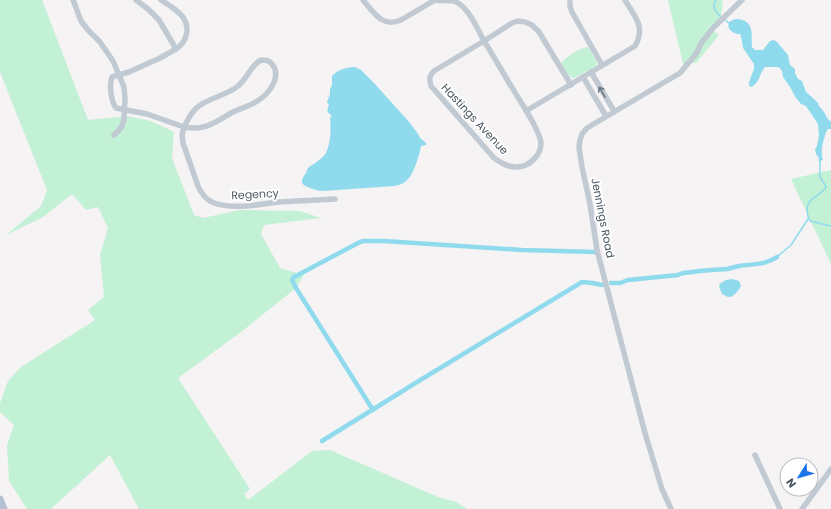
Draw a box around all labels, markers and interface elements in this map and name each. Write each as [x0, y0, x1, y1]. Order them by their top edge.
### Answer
street label: Hastings Avenue [438, 80, 512, 158]
one-way arrow [598, 86, 606, 98]
street label: Jennings Road [587, 177, 619, 259]
street label: Regency [231, 185, 280, 203]
north arrow [779, 457, 819, 497]
text: N [782, 475, 800, 491]

